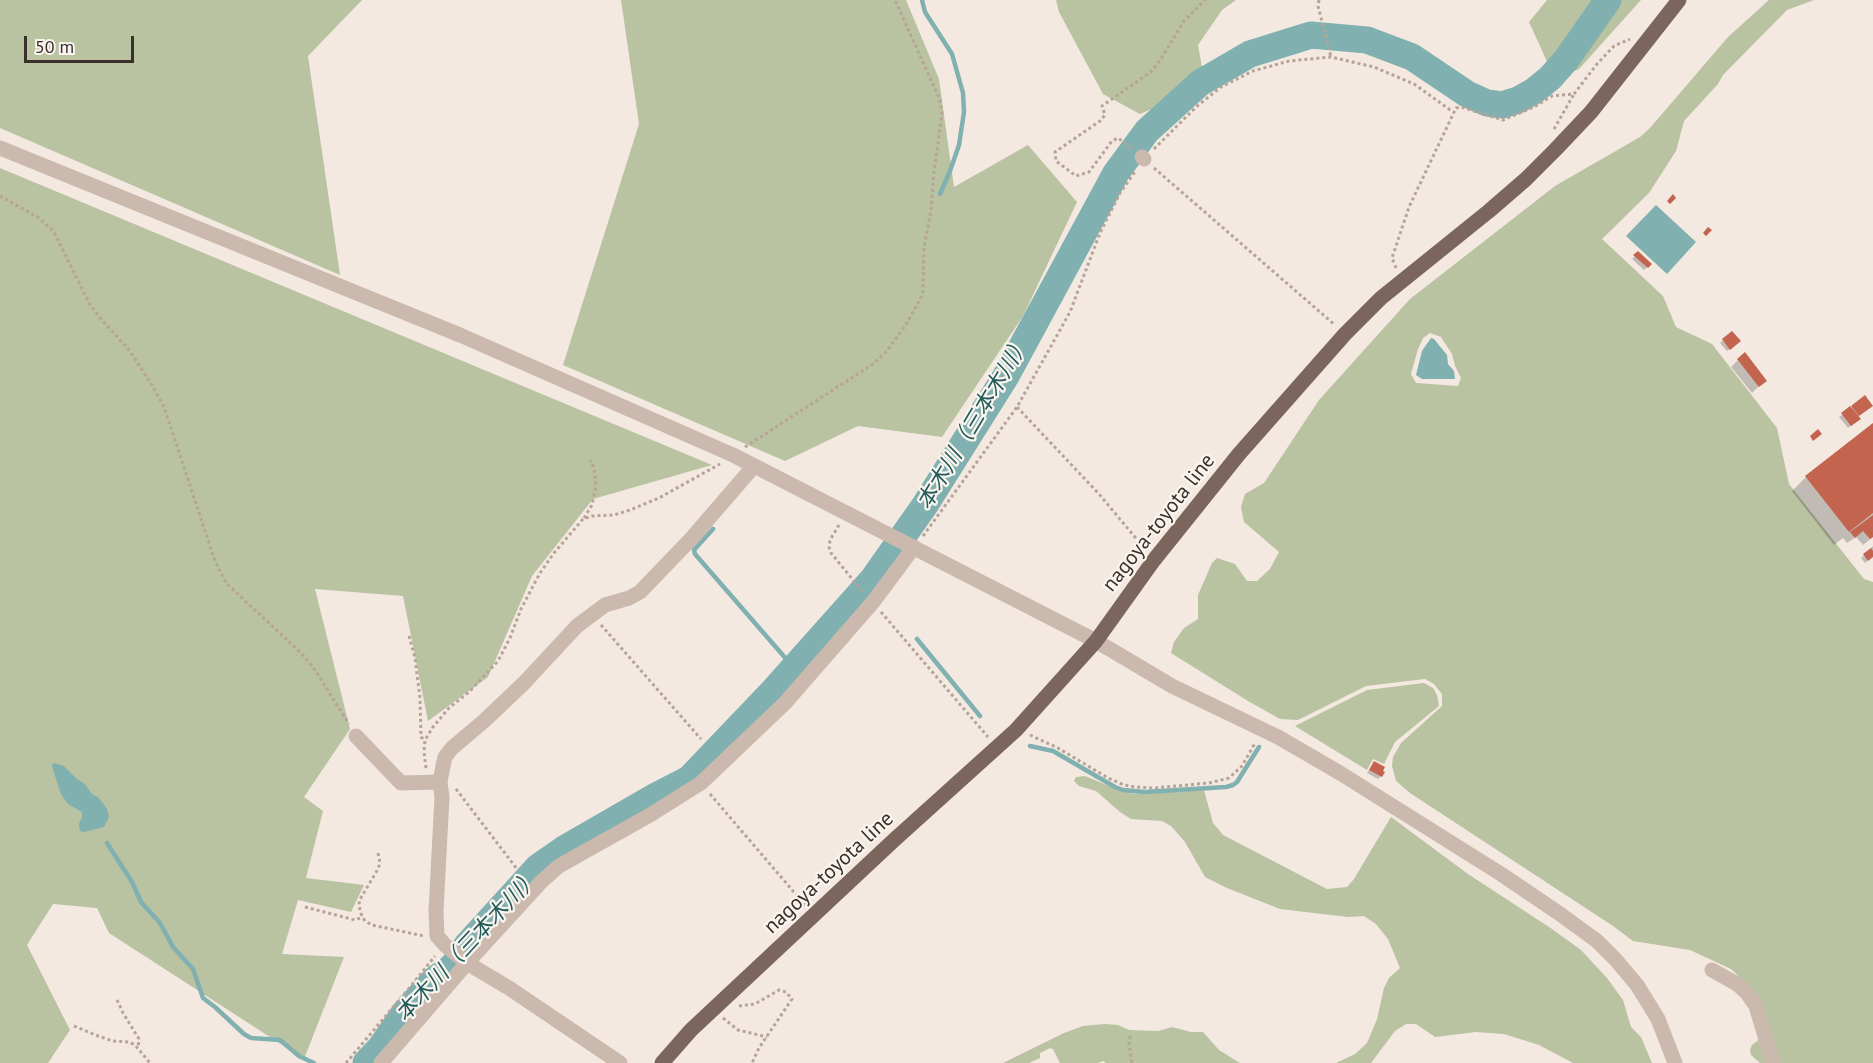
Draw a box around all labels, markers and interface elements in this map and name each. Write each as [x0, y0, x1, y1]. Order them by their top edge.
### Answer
scale bar [27, 24, 136, 62]
text: 50 m [35, 35, 74, 58]
water label: 本木川（三本木川） [912, 331, 1036, 515]
street label: nagoya-toyota line [1097, 449, 1221, 597]
street label: nagoya-toyota line [759, 807, 899, 939]
water label: 本木川（三本木川） [391, 865, 545, 1027]

